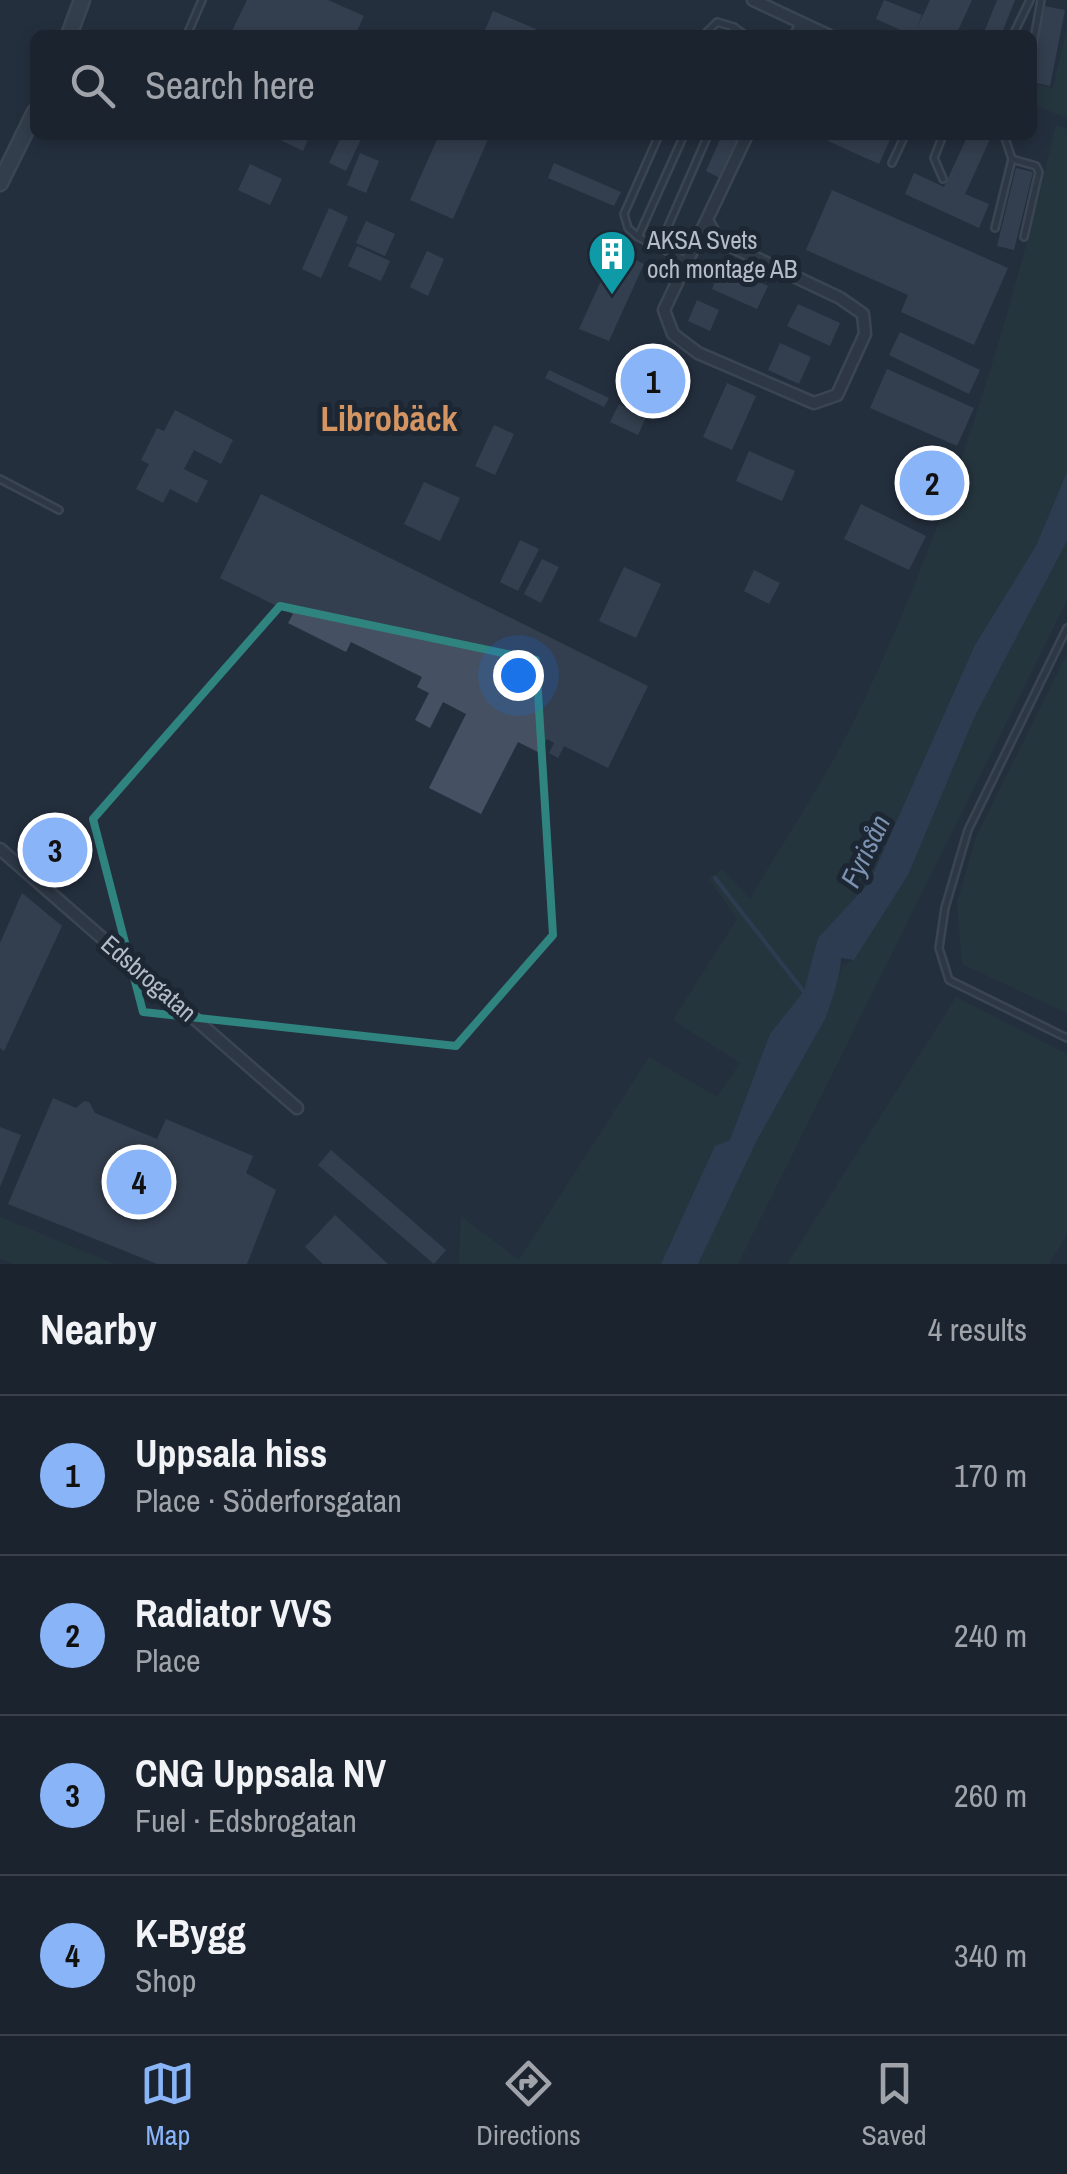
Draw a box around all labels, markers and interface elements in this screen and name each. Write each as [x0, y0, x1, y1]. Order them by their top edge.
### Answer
search box [30, 30, 1037, 140]
icon: search [65, 58, 120, 113]
text: Search here [145, 60, 315, 111]
place label: AKSA Svets och montage AB [646, 223, 797, 286]
building icon: AKSA Svets och montage AB [586, 228, 638, 296]
pin: 1 [620, 344, 686, 418]
district label: Librobäck [320, 395, 458, 442]
pin: 2 [900, 446, 964, 520]
your location [493, 650, 544, 701]
water label: Fyrisån [831, 808, 899, 894]
pin: 3 [22, 812, 88, 888]
street label: Edsbrogatan [94, 927, 204, 1029]
pin: 4 [106, 1144, 172, 1220]
text: Nearby [40, 1301, 157, 1357]
text: 4 results [928, 1308, 1027, 1351]
text: Uppsala hiss [135, 1428, 327, 1479]
text: 1 [65, 1454, 80, 1497]
text: 170 m [954, 1454, 1027, 1497]
text: Place · Söderforsgatan [135, 1479, 402, 1522]
text: Radiator VVS [135, 1588, 332, 1639]
text: 2 [65, 1614, 80, 1657]
text: 240 m [954, 1614, 1027, 1657]
text: Place [135, 1639, 201, 1682]
text: CNG Uppsala NV [135, 1748, 386, 1799]
text: 3 [65, 1774, 80, 1817]
text: 260 m [954, 1774, 1027, 1817]
text: Fuel · Edsbrogatan [135, 1799, 357, 1842]
text: K-Bygg [135, 1908, 246, 1959]
text: 4 [65, 1934, 80, 1977]
text: 340 m [954, 1934, 1027, 1977]
text: Shop [135, 1959, 196, 2002]
tab: Map [140, 2056, 195, 2154]
tab: Directions [476, 2056, 581, 2154]
tab: Saved [862, 2056, 927, 2154]

